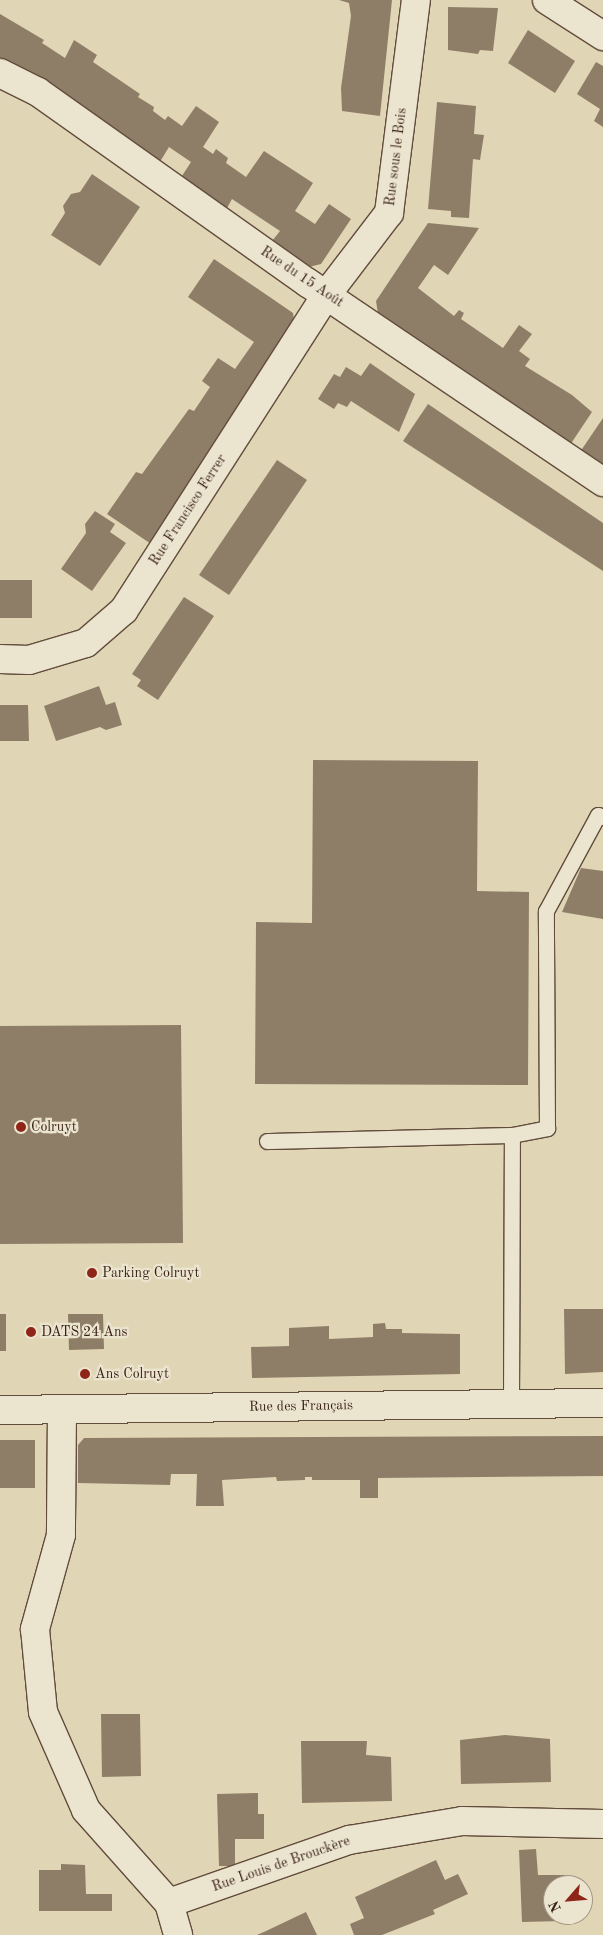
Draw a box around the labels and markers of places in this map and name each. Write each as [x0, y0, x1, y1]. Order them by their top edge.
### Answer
place label: Colruyt [31, 1119, 77, 1135]
marker: Colruyt [15, 1121, 27, 1133]
place label: Parking Colruyt [102, 1265, 199, 1281]
marker: Parking Colruyt [86, 1267, 98, 1279]
place label: DATS 24 Ans [41, 1324, 128, 1340]
marker: DATS 24 Ans [25, 1326, 37, 1338]
place label: Ans Colruyt [95, 1366, 169, 1382]
marker: Ans Colruyt [79, 1368, 91, 1380]

